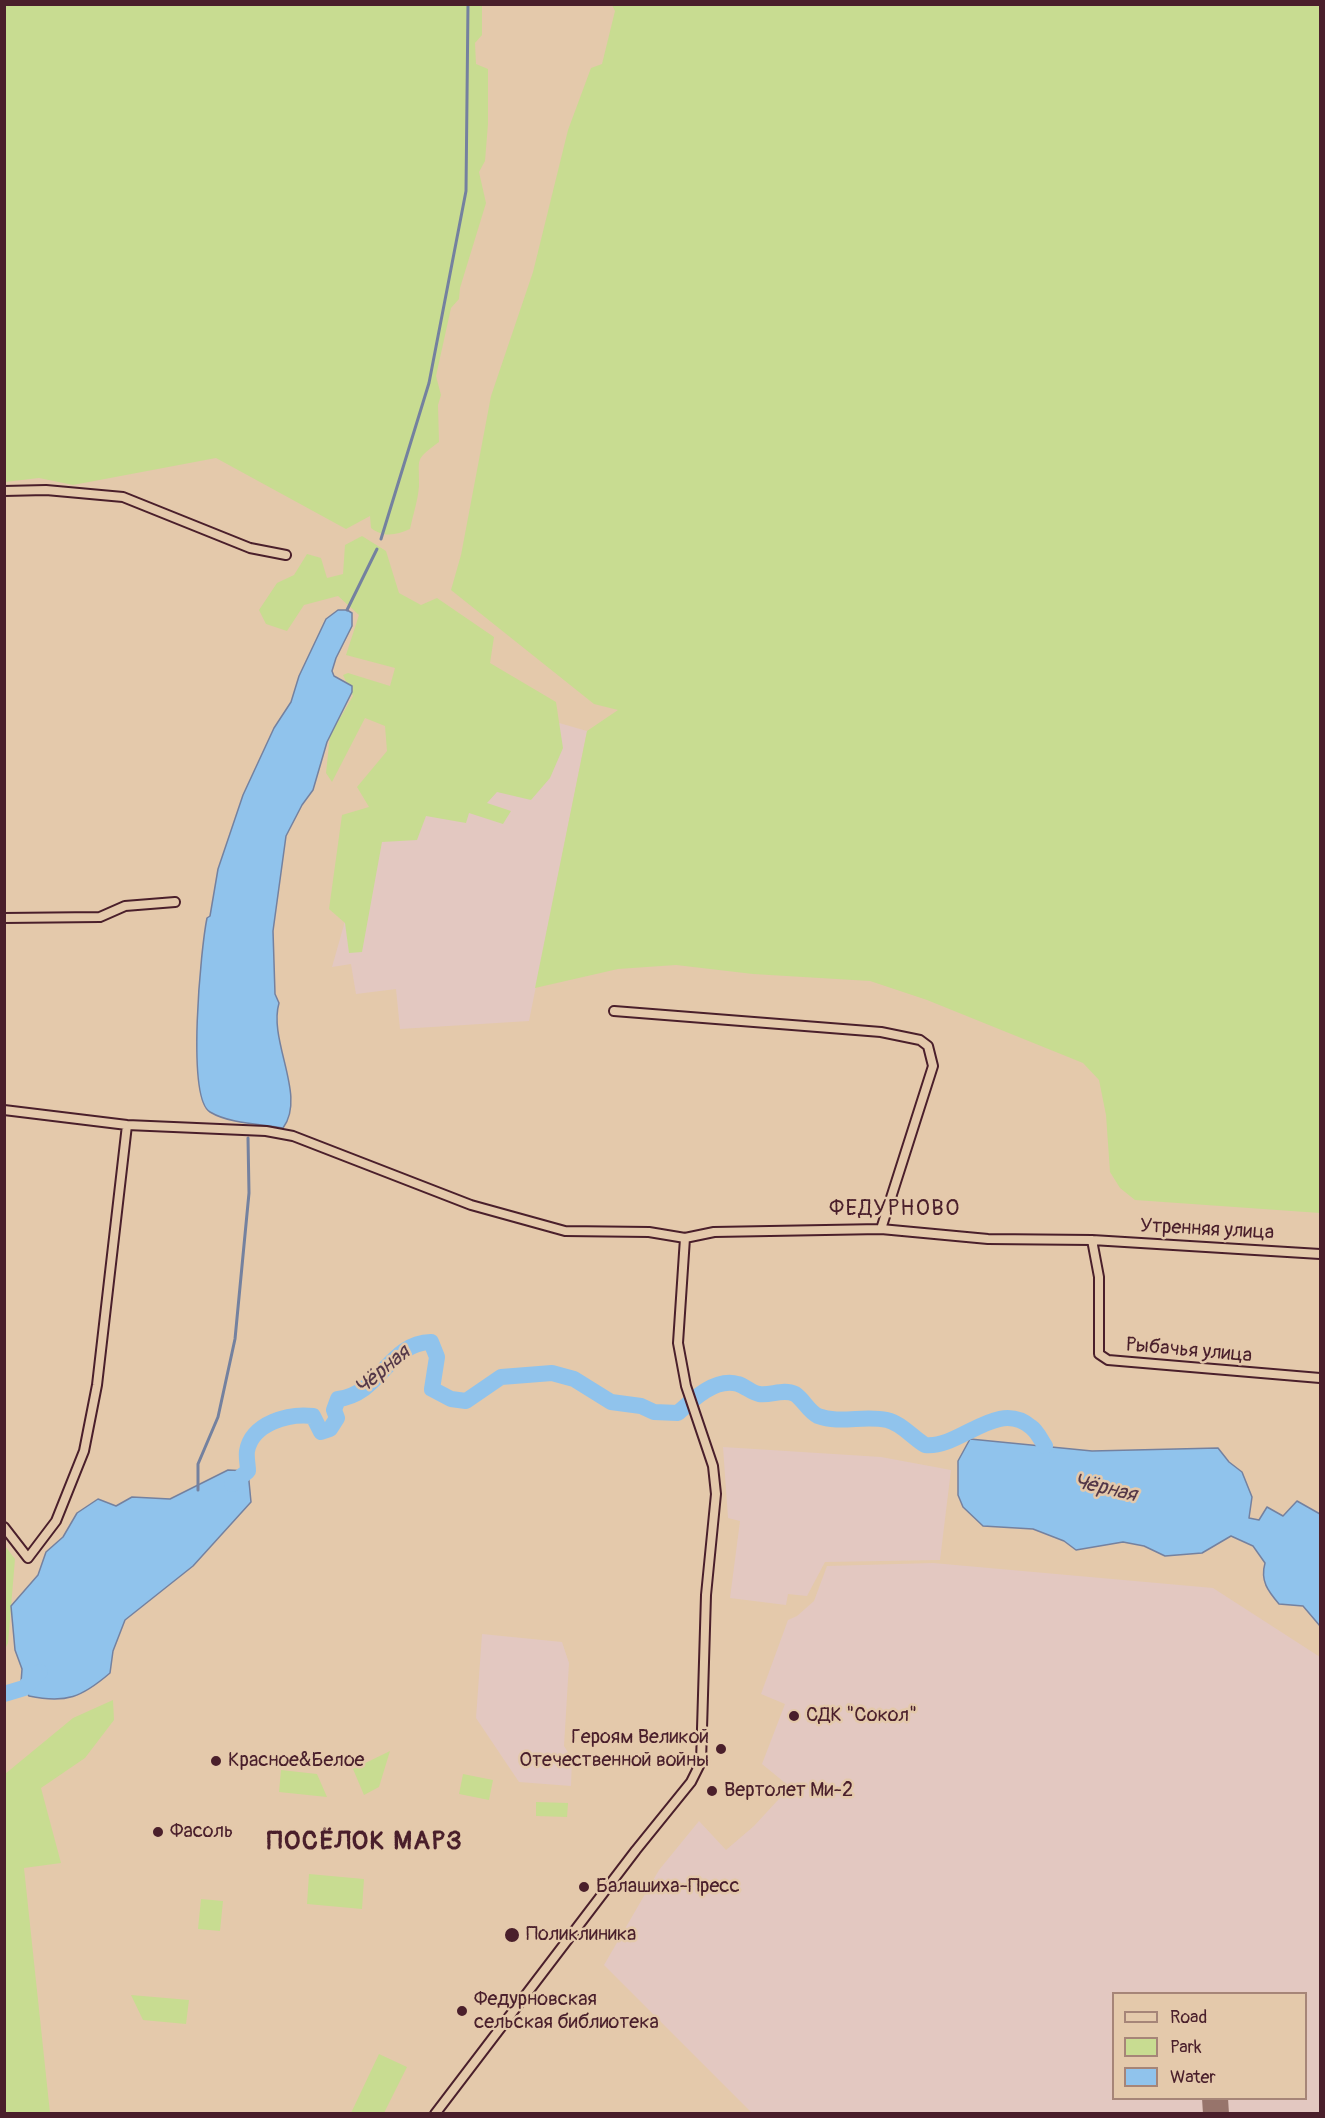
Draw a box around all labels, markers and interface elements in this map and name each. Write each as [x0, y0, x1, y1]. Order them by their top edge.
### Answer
district label: ФЕДУРНОВО [829, 1196, 961, 1222]
street label: Утренняя улица [1139, 1215, 1275, 1245]
street label: Рыбачья улица [1125, 1334, 1253, 1368]
water label: Чёрная [350, 1341, 416, 1401]
water label: Чёрная [1071, 1470, 1139, 1508]
place label: СДК "Сокол" [806, 1704, 917, 1728]
marker: СДК "Сокол" [787, 1709, 801, 1723]
place label: Героям Великой Отечественной войны [519, 1726, 709, 1773]
marker: Героям Великой Отечественной войны [714, 1742, 728, 1756]
place label: Красное&Белое [228, 1749, 364, 1773]
marker: Красное&Белое [209, 1754, 223, 1768]
place label: Вертолет Ми-2 [724, 1779, 853, 1803]
marker: Вертолет Ми-2 [705, 1784, 719, 1798]
place label: Фасоль [170, 1820, 233, 1844]
marker: Фасоль [151, 1825, 165, 1839]
district label: ПОСЁЛОК МАРЗ [267, 1826, 463, 1858]
place label: Балашиха-Пресс [596, 1875, 740, 1899]
marker: Балашиха-Пресс [577, 1880, 591, 1894]
place label: Поликлиника [526, 1923, 636, 1947]
marker: Поликлиника [503, 1926, 521, 1944]
place label: Федурновская сельская библиотека [474, 1988, 659, 2035]
legend [1112, 1992, 1307, 2100]
marker: Федурновская сельская библиотека [455, 2004, 469, 2018]
text: Road [1170, 2006, 1207, 2029]
text: Park [1170, 2036, 1202, 2059]
text: Water [1170, 2066, 1216, 2089]

